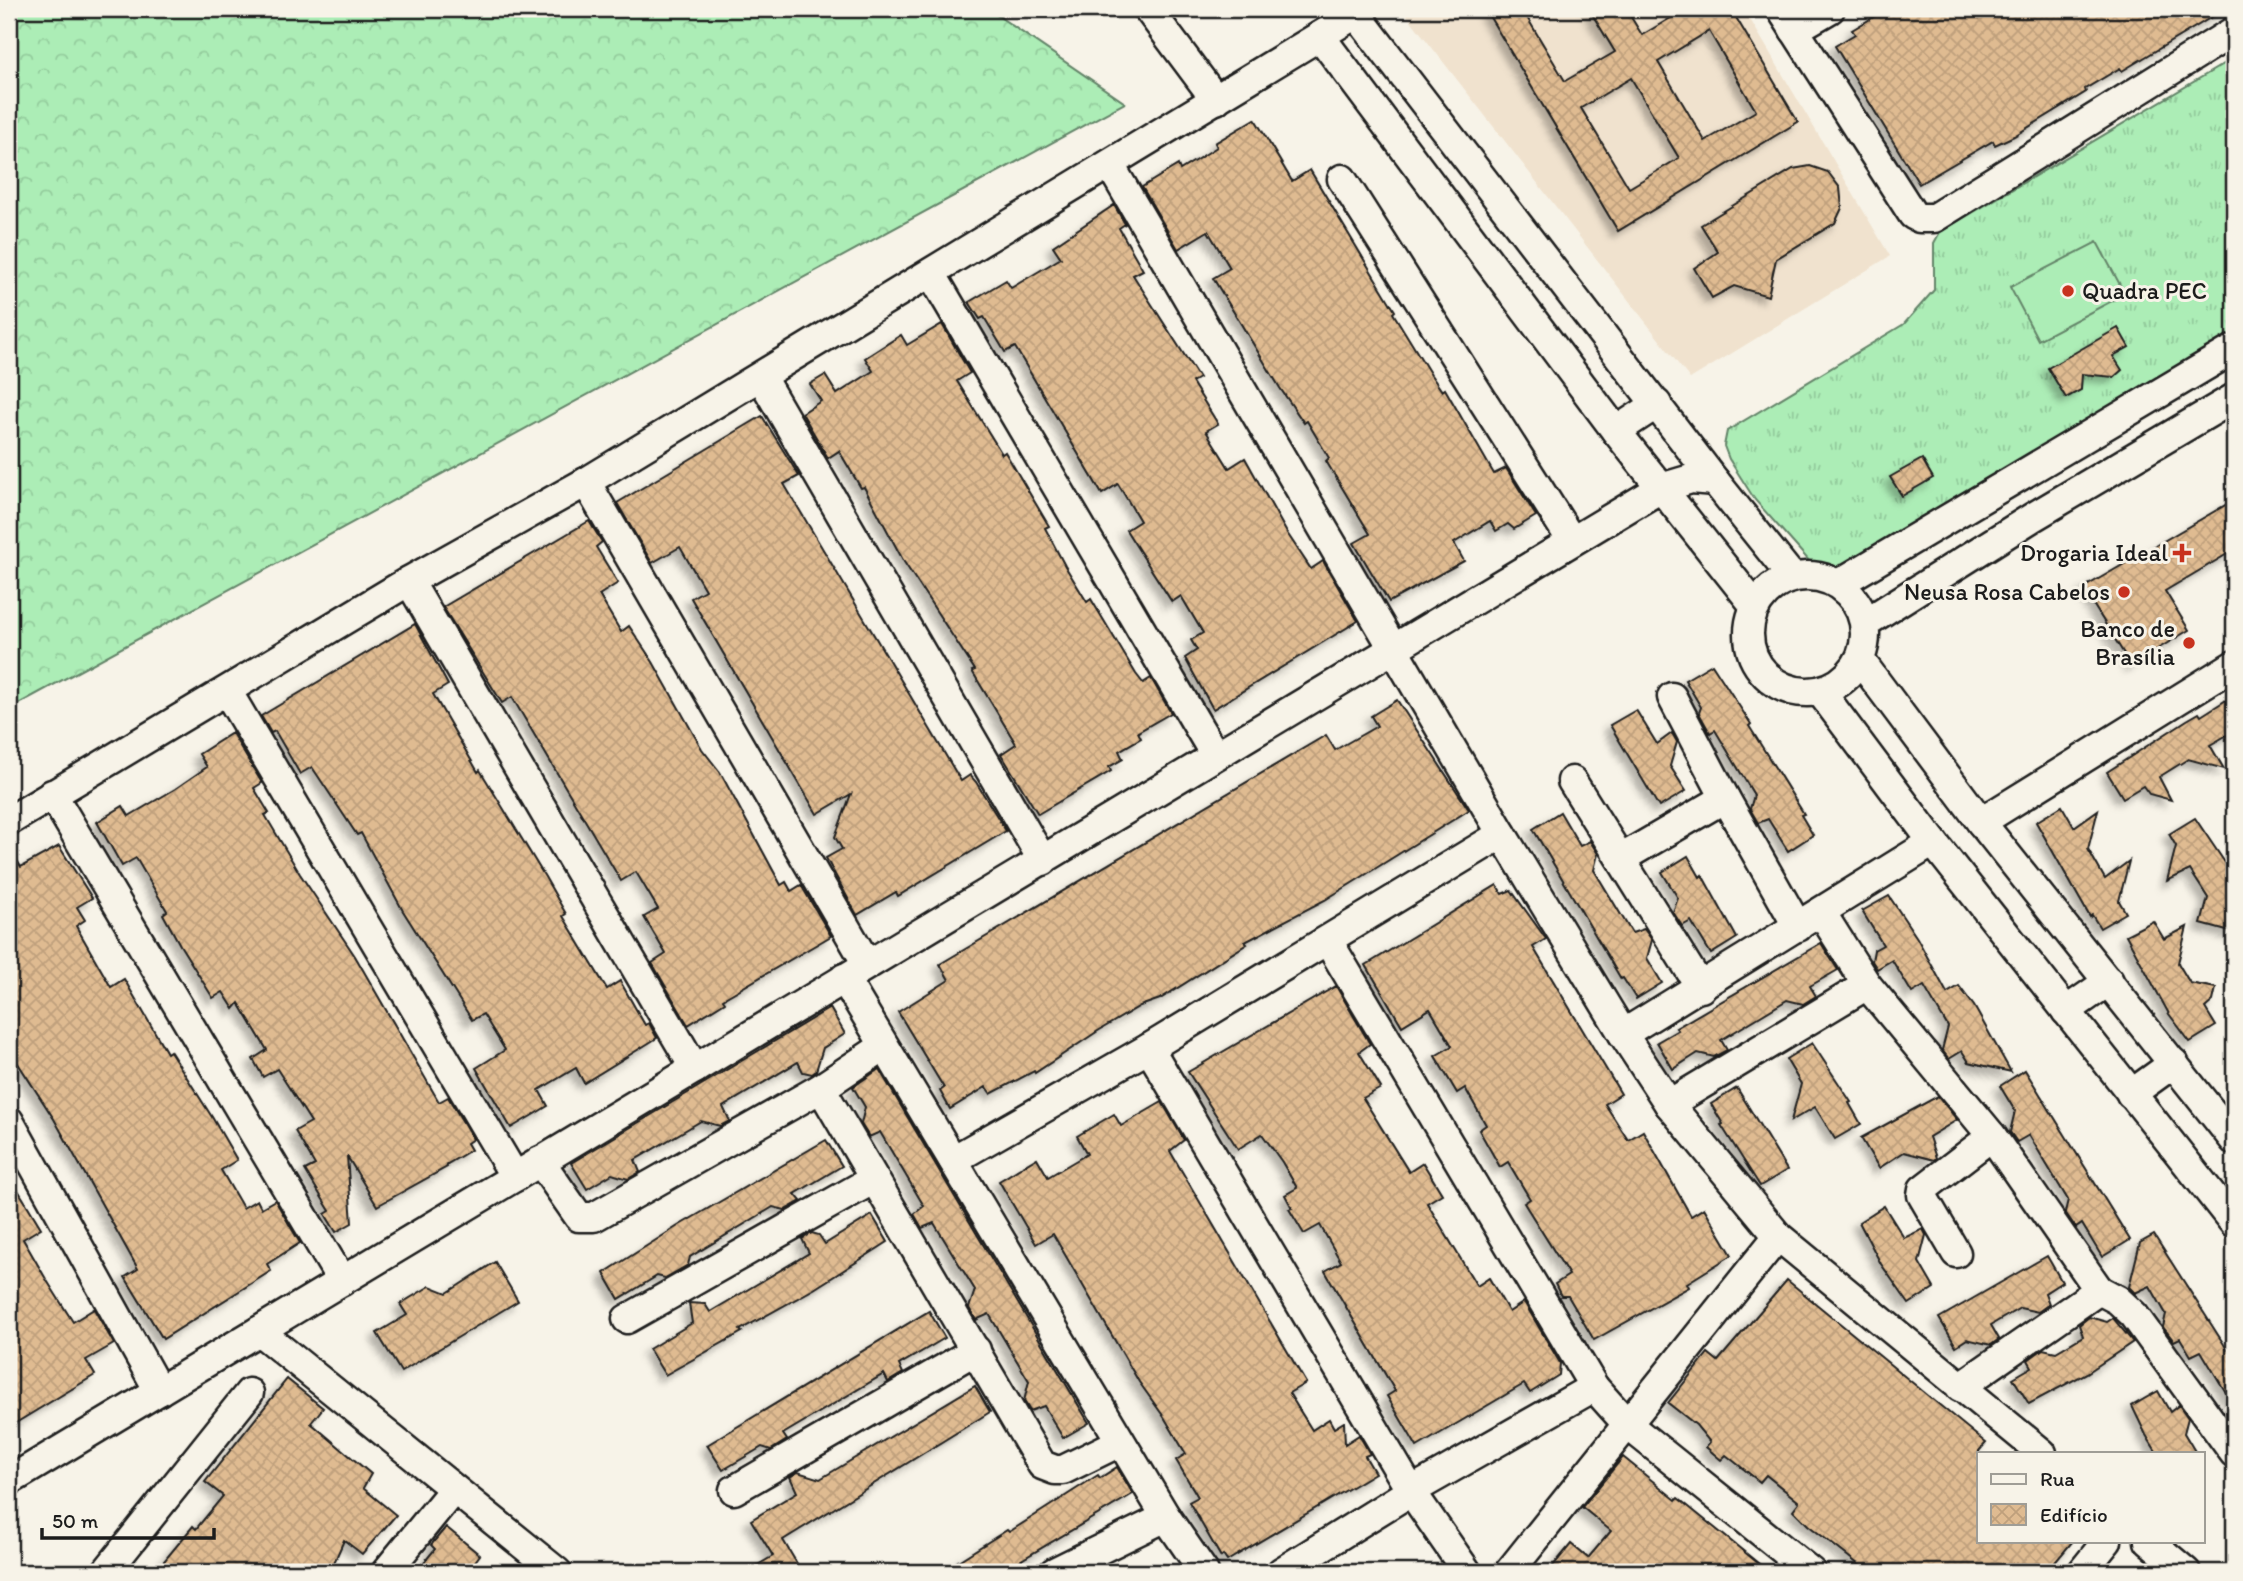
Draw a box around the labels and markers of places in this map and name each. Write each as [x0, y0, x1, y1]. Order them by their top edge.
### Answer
place label: Quadra PEC [2082, 276, 2207, 305]
marker: Quadra PEC [2060, 283, 2076, 299]
place label: Drogaria Ideal [2020, 538, 2168, 567]
marker: Drogaria Ideal [2174, 545, 2190, 561]
place label: Neusa Rosa Cabelos [1904, 577, 2110, 606]
marker: Neusa Rosa Cabelos [2116, 584, 2132, 600]
place label: Banco de Brasília [2080, 614, 2176, 671]
marker: Banco de Brasília [2181, 635, 2197, 651]

